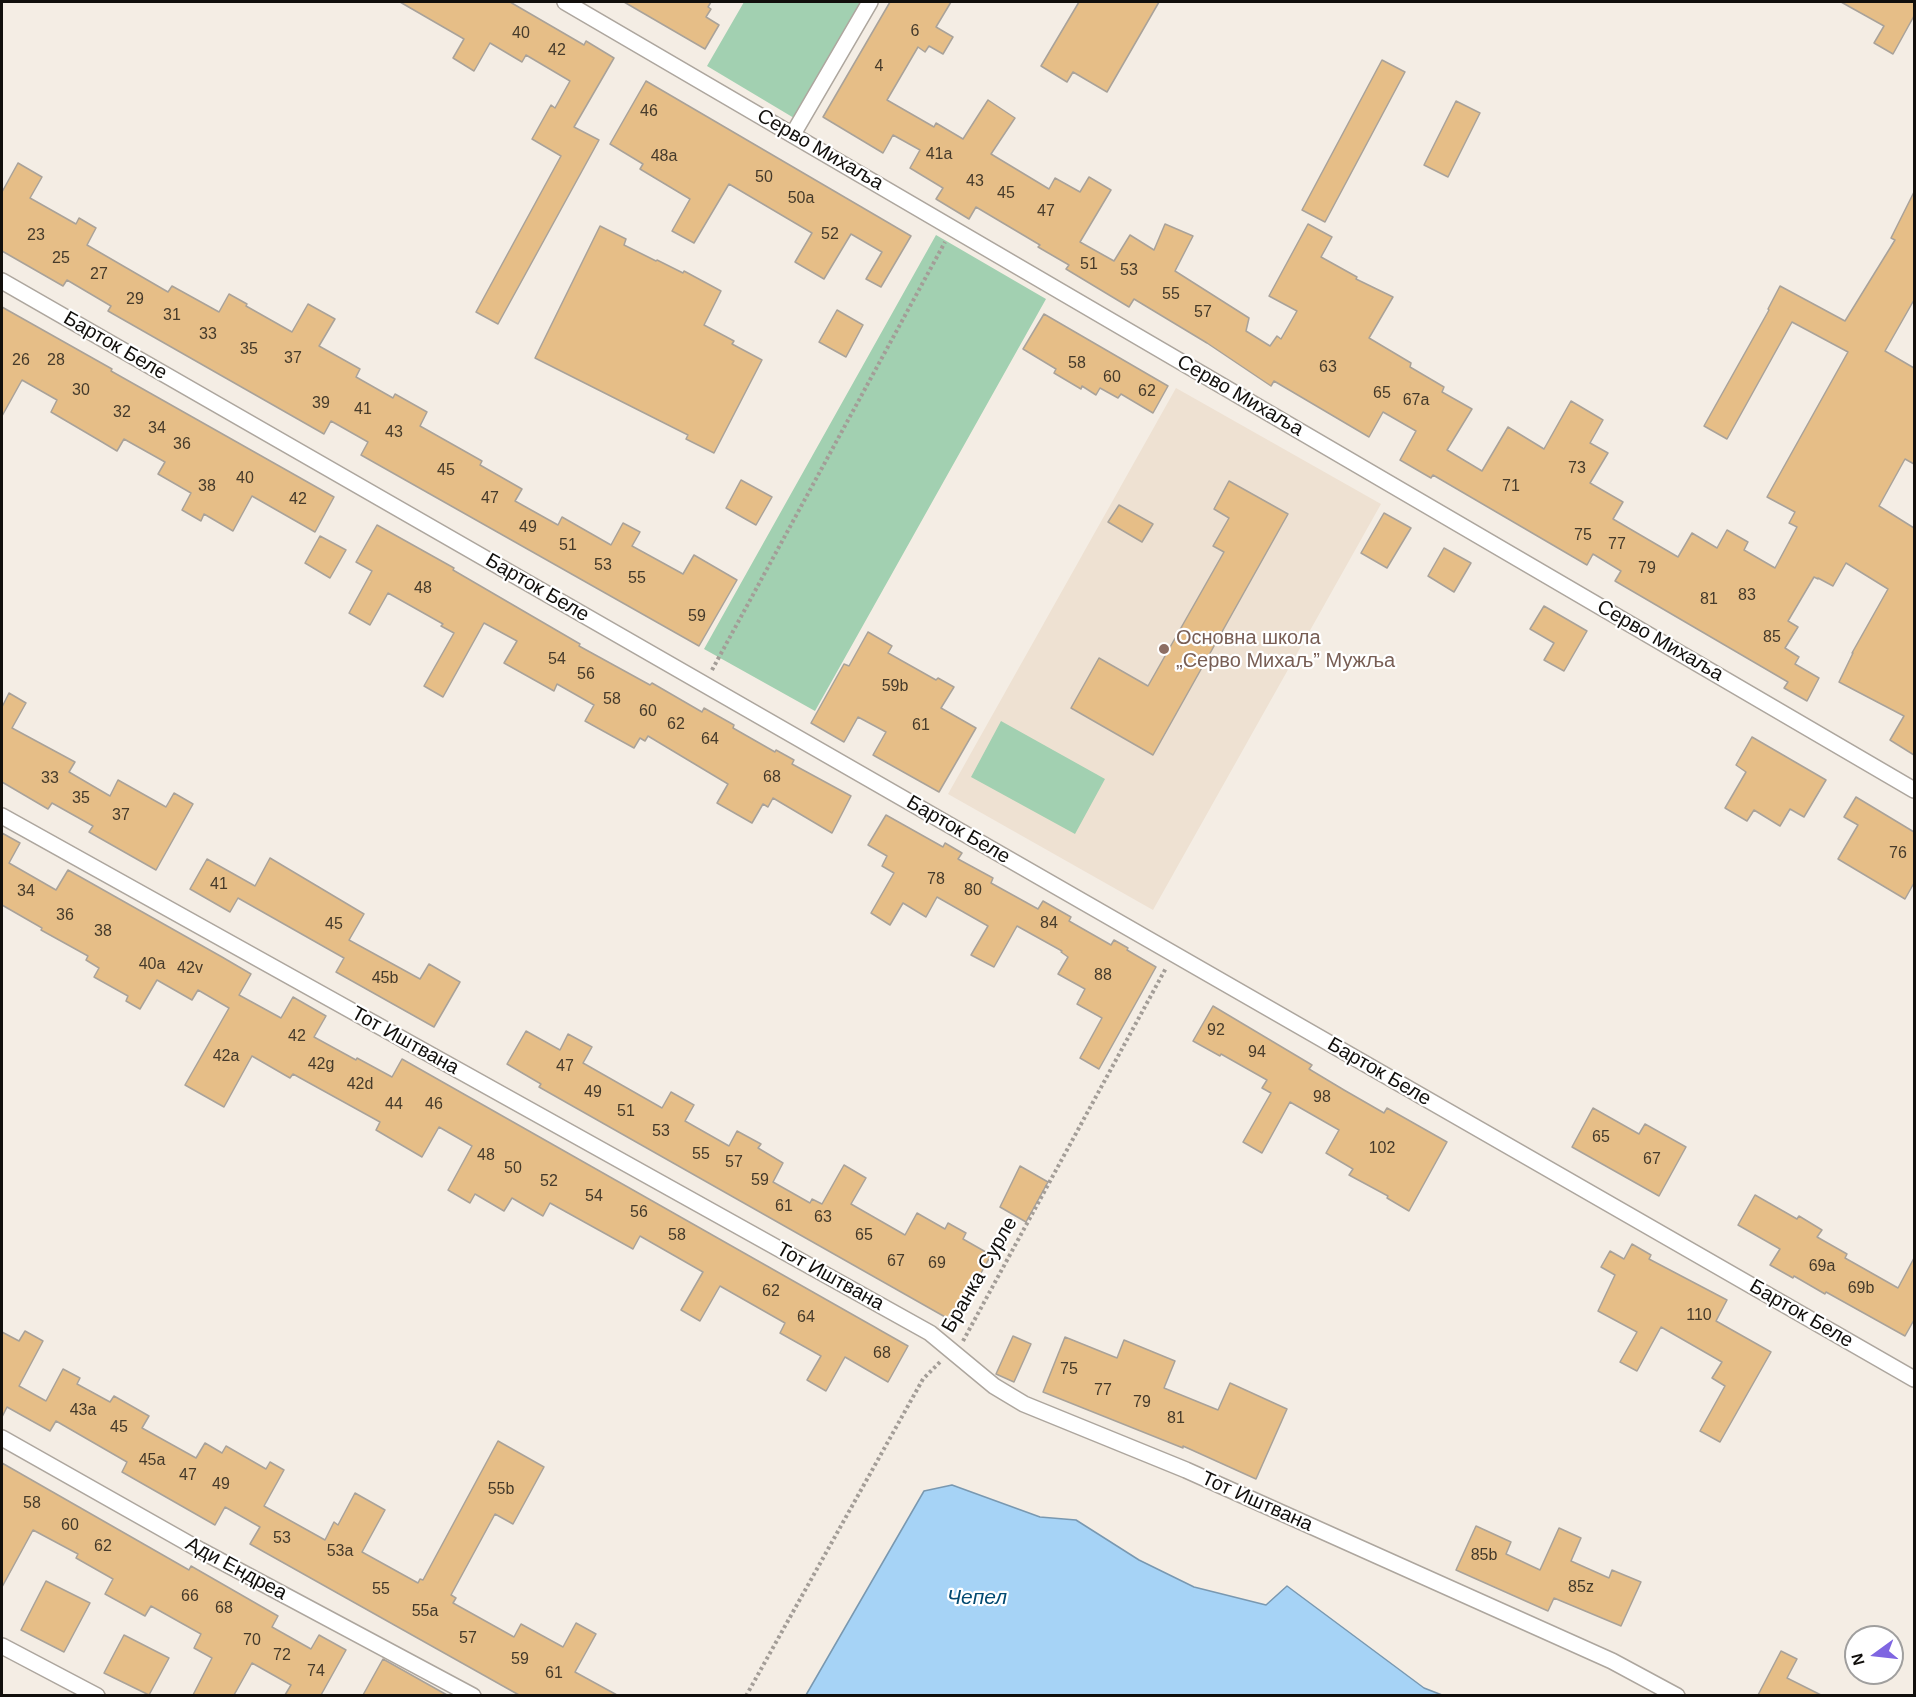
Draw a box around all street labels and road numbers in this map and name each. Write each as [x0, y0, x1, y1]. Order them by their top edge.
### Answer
street label: Серво Михаља [753, 104, 887, 196]
street label: Барток Беле [59, 307, 171, 385]
street label: Серво Михаља [1173, 350, 1307, 442]
street label: Барток Беле [481, 549, 593, 627]
street label: Серво Михаља [1593, 595, 1727, 687]
street label: Барток Беле [902, 791, 1014, 869]
street label: Тот Иштвана [347, 1002, 463, 1080]
street label: Барток Беле [1323, 1033, 1435, 1111]
street label: Бранка Сурле [937, 1213, 1023, 1337]
street label: Тот Иштвана [772, 1238, 888, 1316]
street label: Барток Беле [1745, 1275, 1857, 1353]
street label: Тот Иштвана [1198, 1467, 1316, 1537]
street label: Ади Ендреа [181, 1532, 291, 1606]

